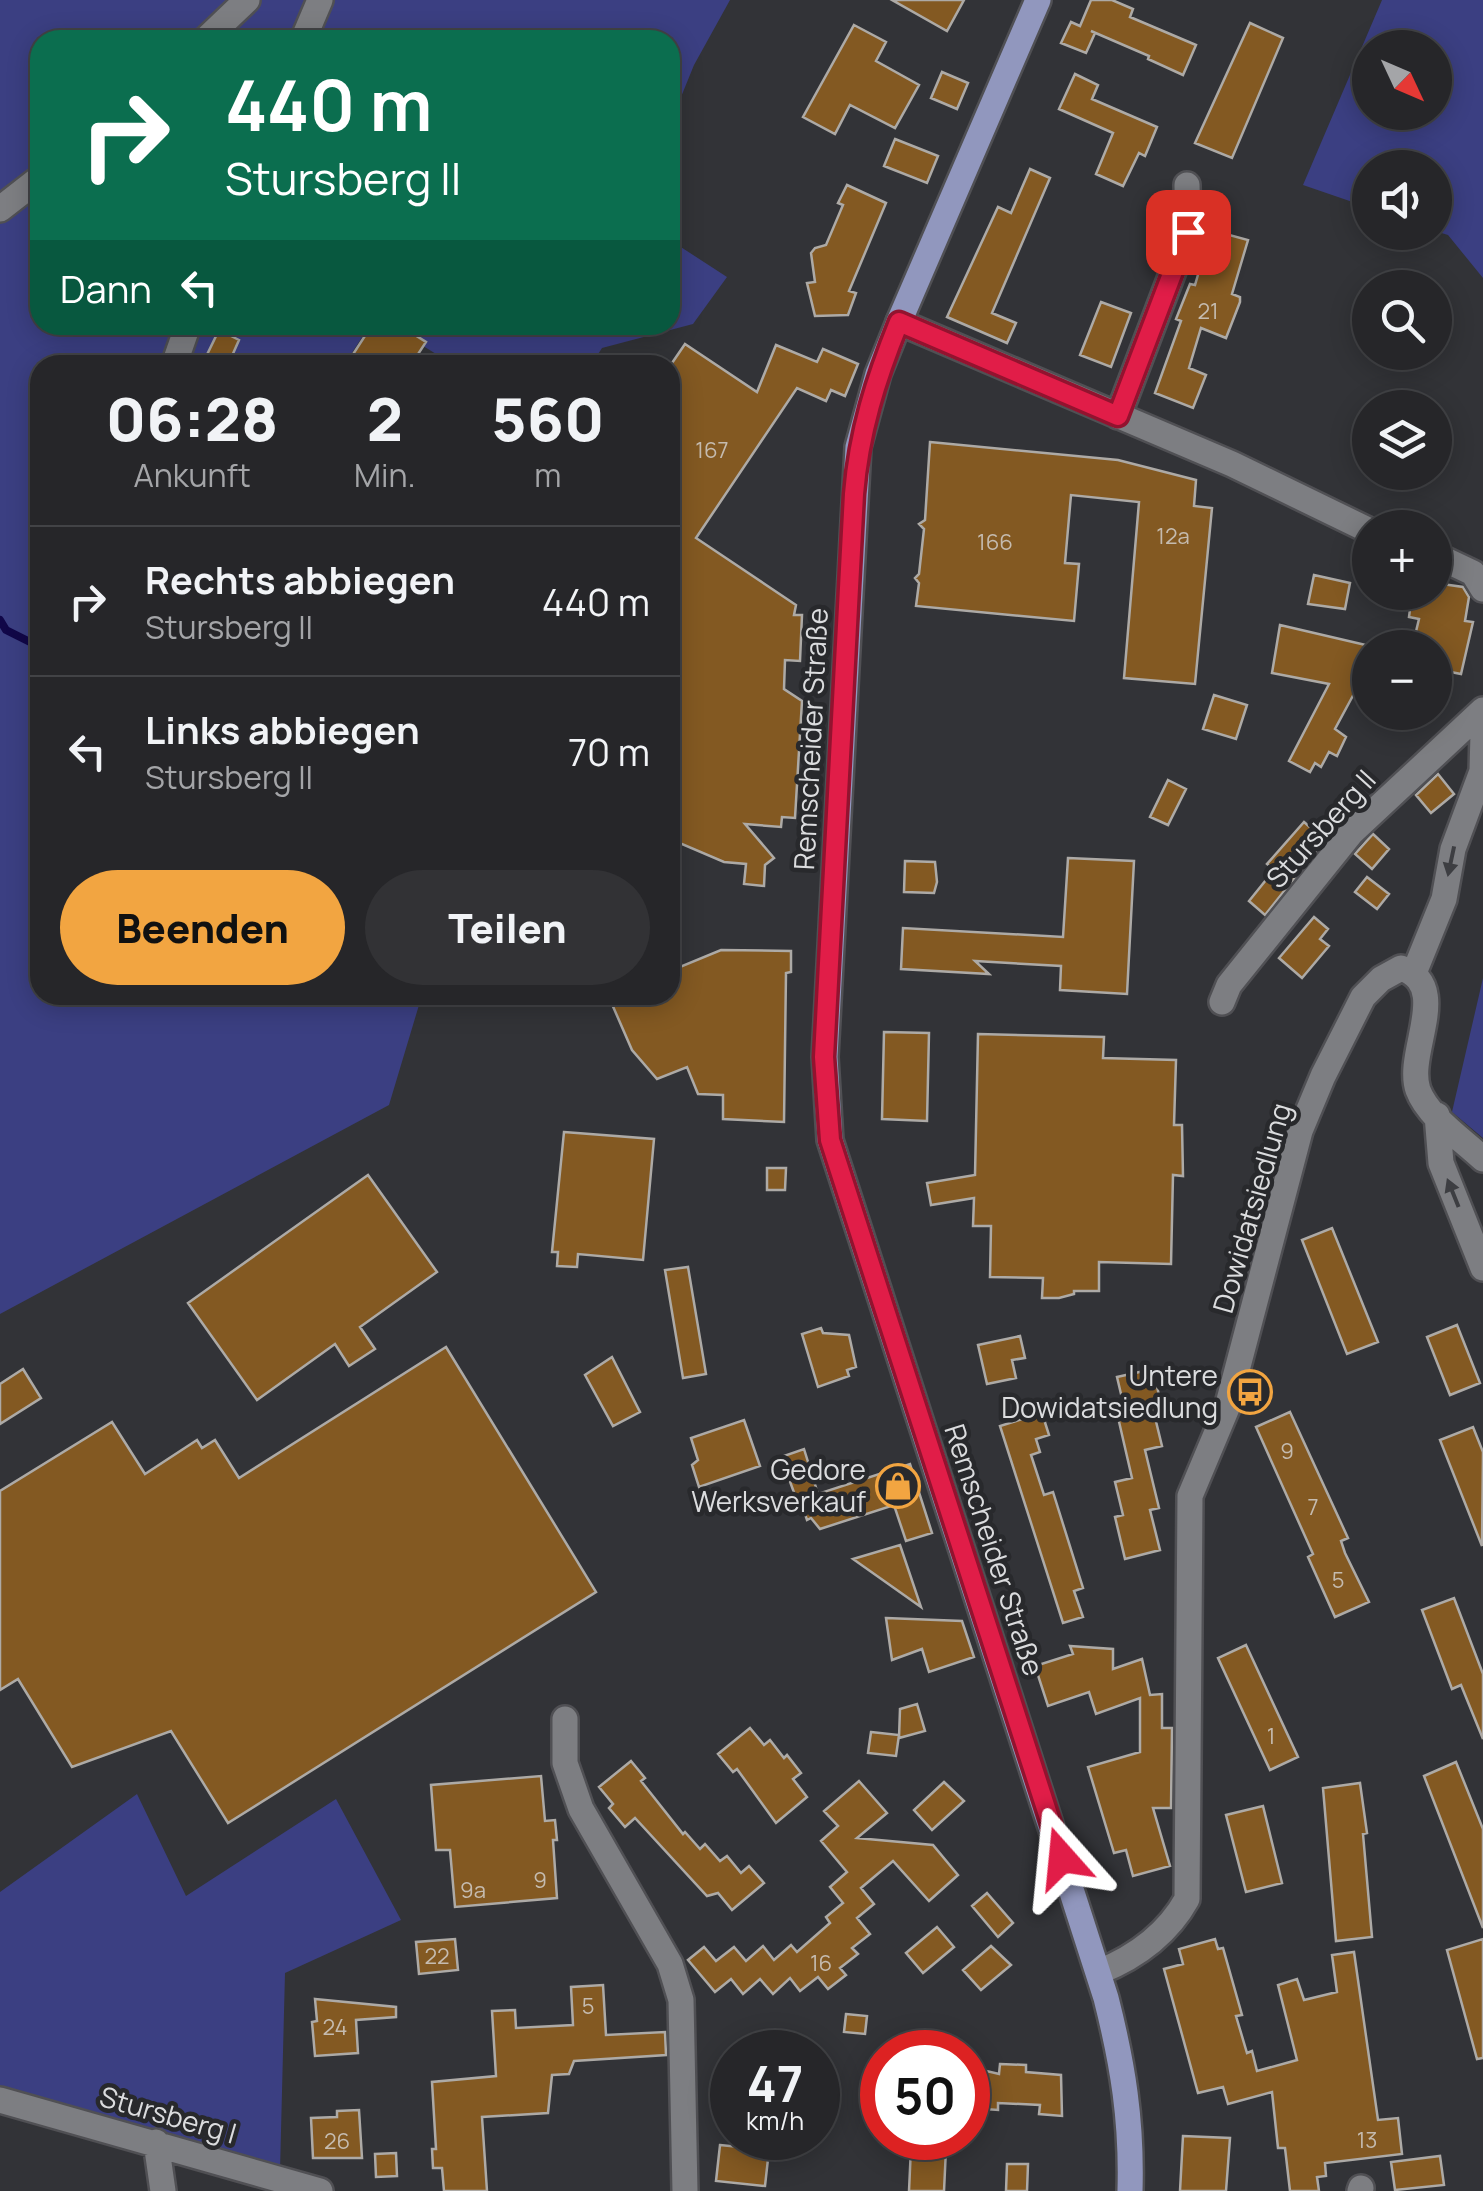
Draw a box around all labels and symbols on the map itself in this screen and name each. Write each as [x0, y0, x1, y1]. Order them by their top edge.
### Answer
north arrow [1352, 30, 1452, 130]
pin [1146, 190, 1231, 275]
house number: 21 [1197, 296, 1219, 326]
house number: 167 [695, 435, 729, 465]
house number: 12a [1156, 521, 1190, 551]
house number: 166 [977, 527, 1013, 557]
street label: Remscheider Straße [784, 607, 836, 871]
street label: Stursberg II [1257, 761, 1384, 896]
one-way arrow [1443, 845, 1458, 876]
street label: Dowidatsiedlung [1203, 1098, 1299, 1317]
one-way arrow [1445, 1179, 1461, 1208]
place label: Untere Dowidatsiedlung [1001, 1356, 1218, 1426]
bus stop icon: Untere Dowidatsiedlung [1227, 1369, 1273, 1415]
street label: Remscheider Straße [936, 1419, 1054, 1680]
house number: 9 [1280, 1436, 1294, 1466]
place label: Gedore Werksverkauf [691, 1450, 866, 1520]
shop icon: Gedore Werksverkauf [875, 1463, 921, 1509]
house number: 7 [1307, 1492, 1319, 1522]
house number: 5 [1332, 1565, 1344, 1595]
house number: 1 [1267, 1721, 1275, 1751]
position arrow [1010, 1806, 1114, 1910]
house number: 9 [533, 1865, 547, 1895]
house number: 9a [460, 1875, 486, 1905]
house number: 22 [424, 1941, 450, 1971]
house number: 16 [810, 1948, 832, 1978]
house number: 5 [582, 1991, 594, 2021]
house number: 24 [322, 2012, 348, 2042]
speed limit sign: 50 [860, 2030, 990, 2160]
street label: Stursberg I [95, 2076, 241, 2152]
house number: 13 [1357, 2125, 1377, 2155]
house number: 26 [324, 2126, 350, 2156]

